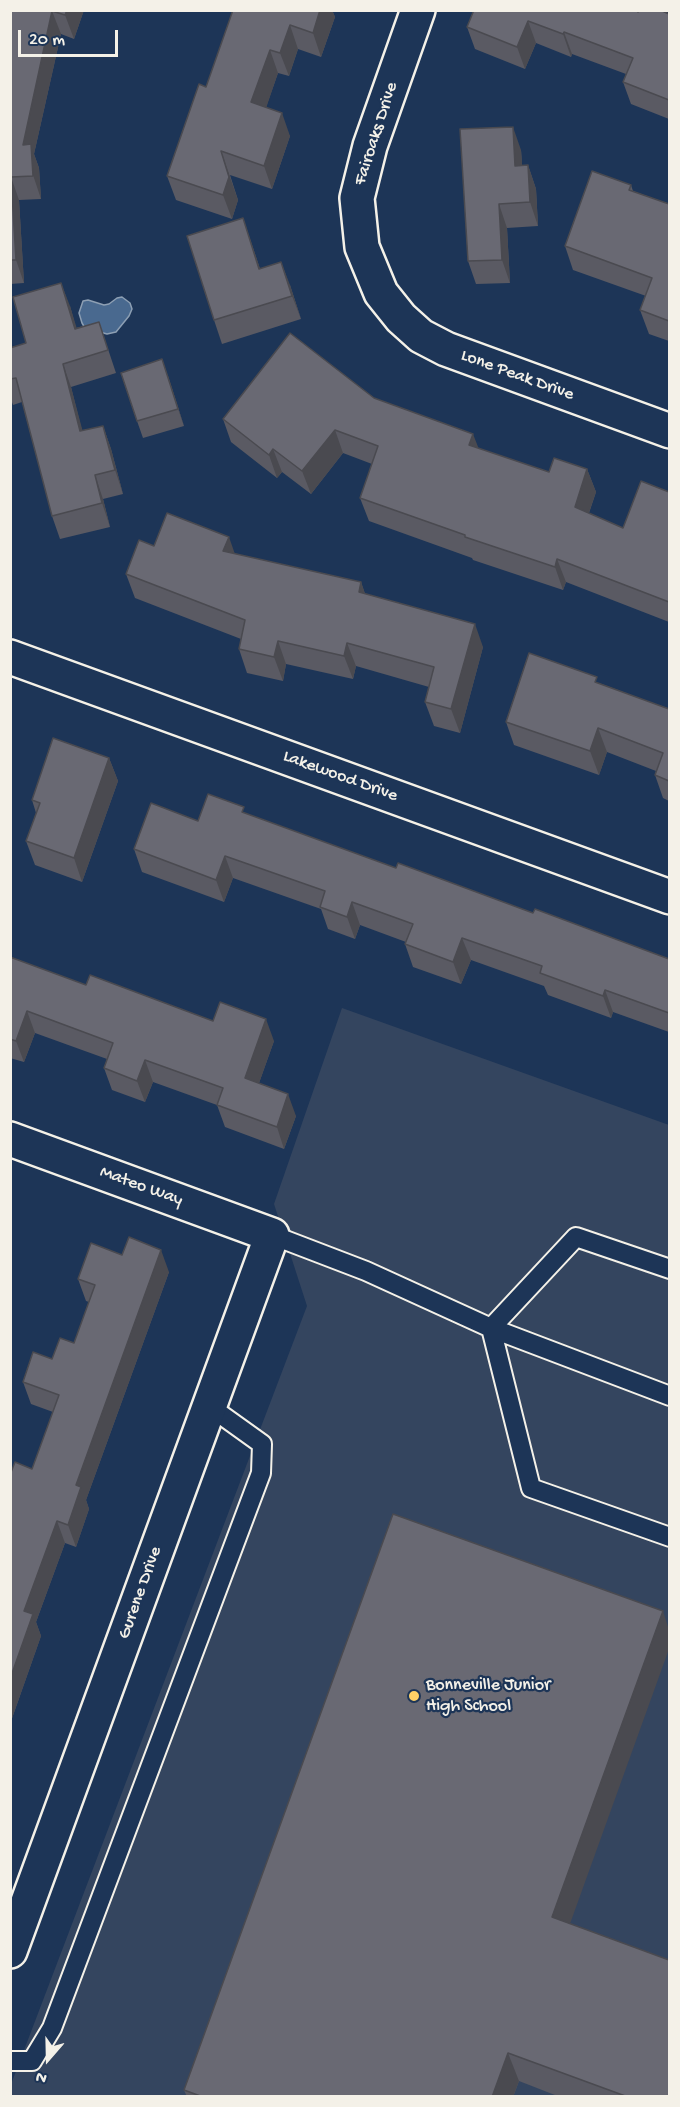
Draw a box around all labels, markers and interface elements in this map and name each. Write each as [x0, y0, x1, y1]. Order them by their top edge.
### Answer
scale bar [21, 18, 122, 56]
text: 20 m [29, 30, 65, 51]
street label: Fairoaks Drive [350, 80, 404, 188]
street label: Lone Peak Drive [458, 346, 576, 406]
street label: Lakewood Drive [280, 746, 400, 808]
street label: Mateo Way [96, 1162, 186, 1212]
street label: Gurene Drive [114, 1544, 168, 1642]
place label: Bonneville Junior High School [426, 1675, 550, 1718]
marker: Bonneville Junior High School [407, 1689, 421, 1703]
north arrow [18, 2029, 78, 2089]
text: N [34, 2066, 50, 2087]

